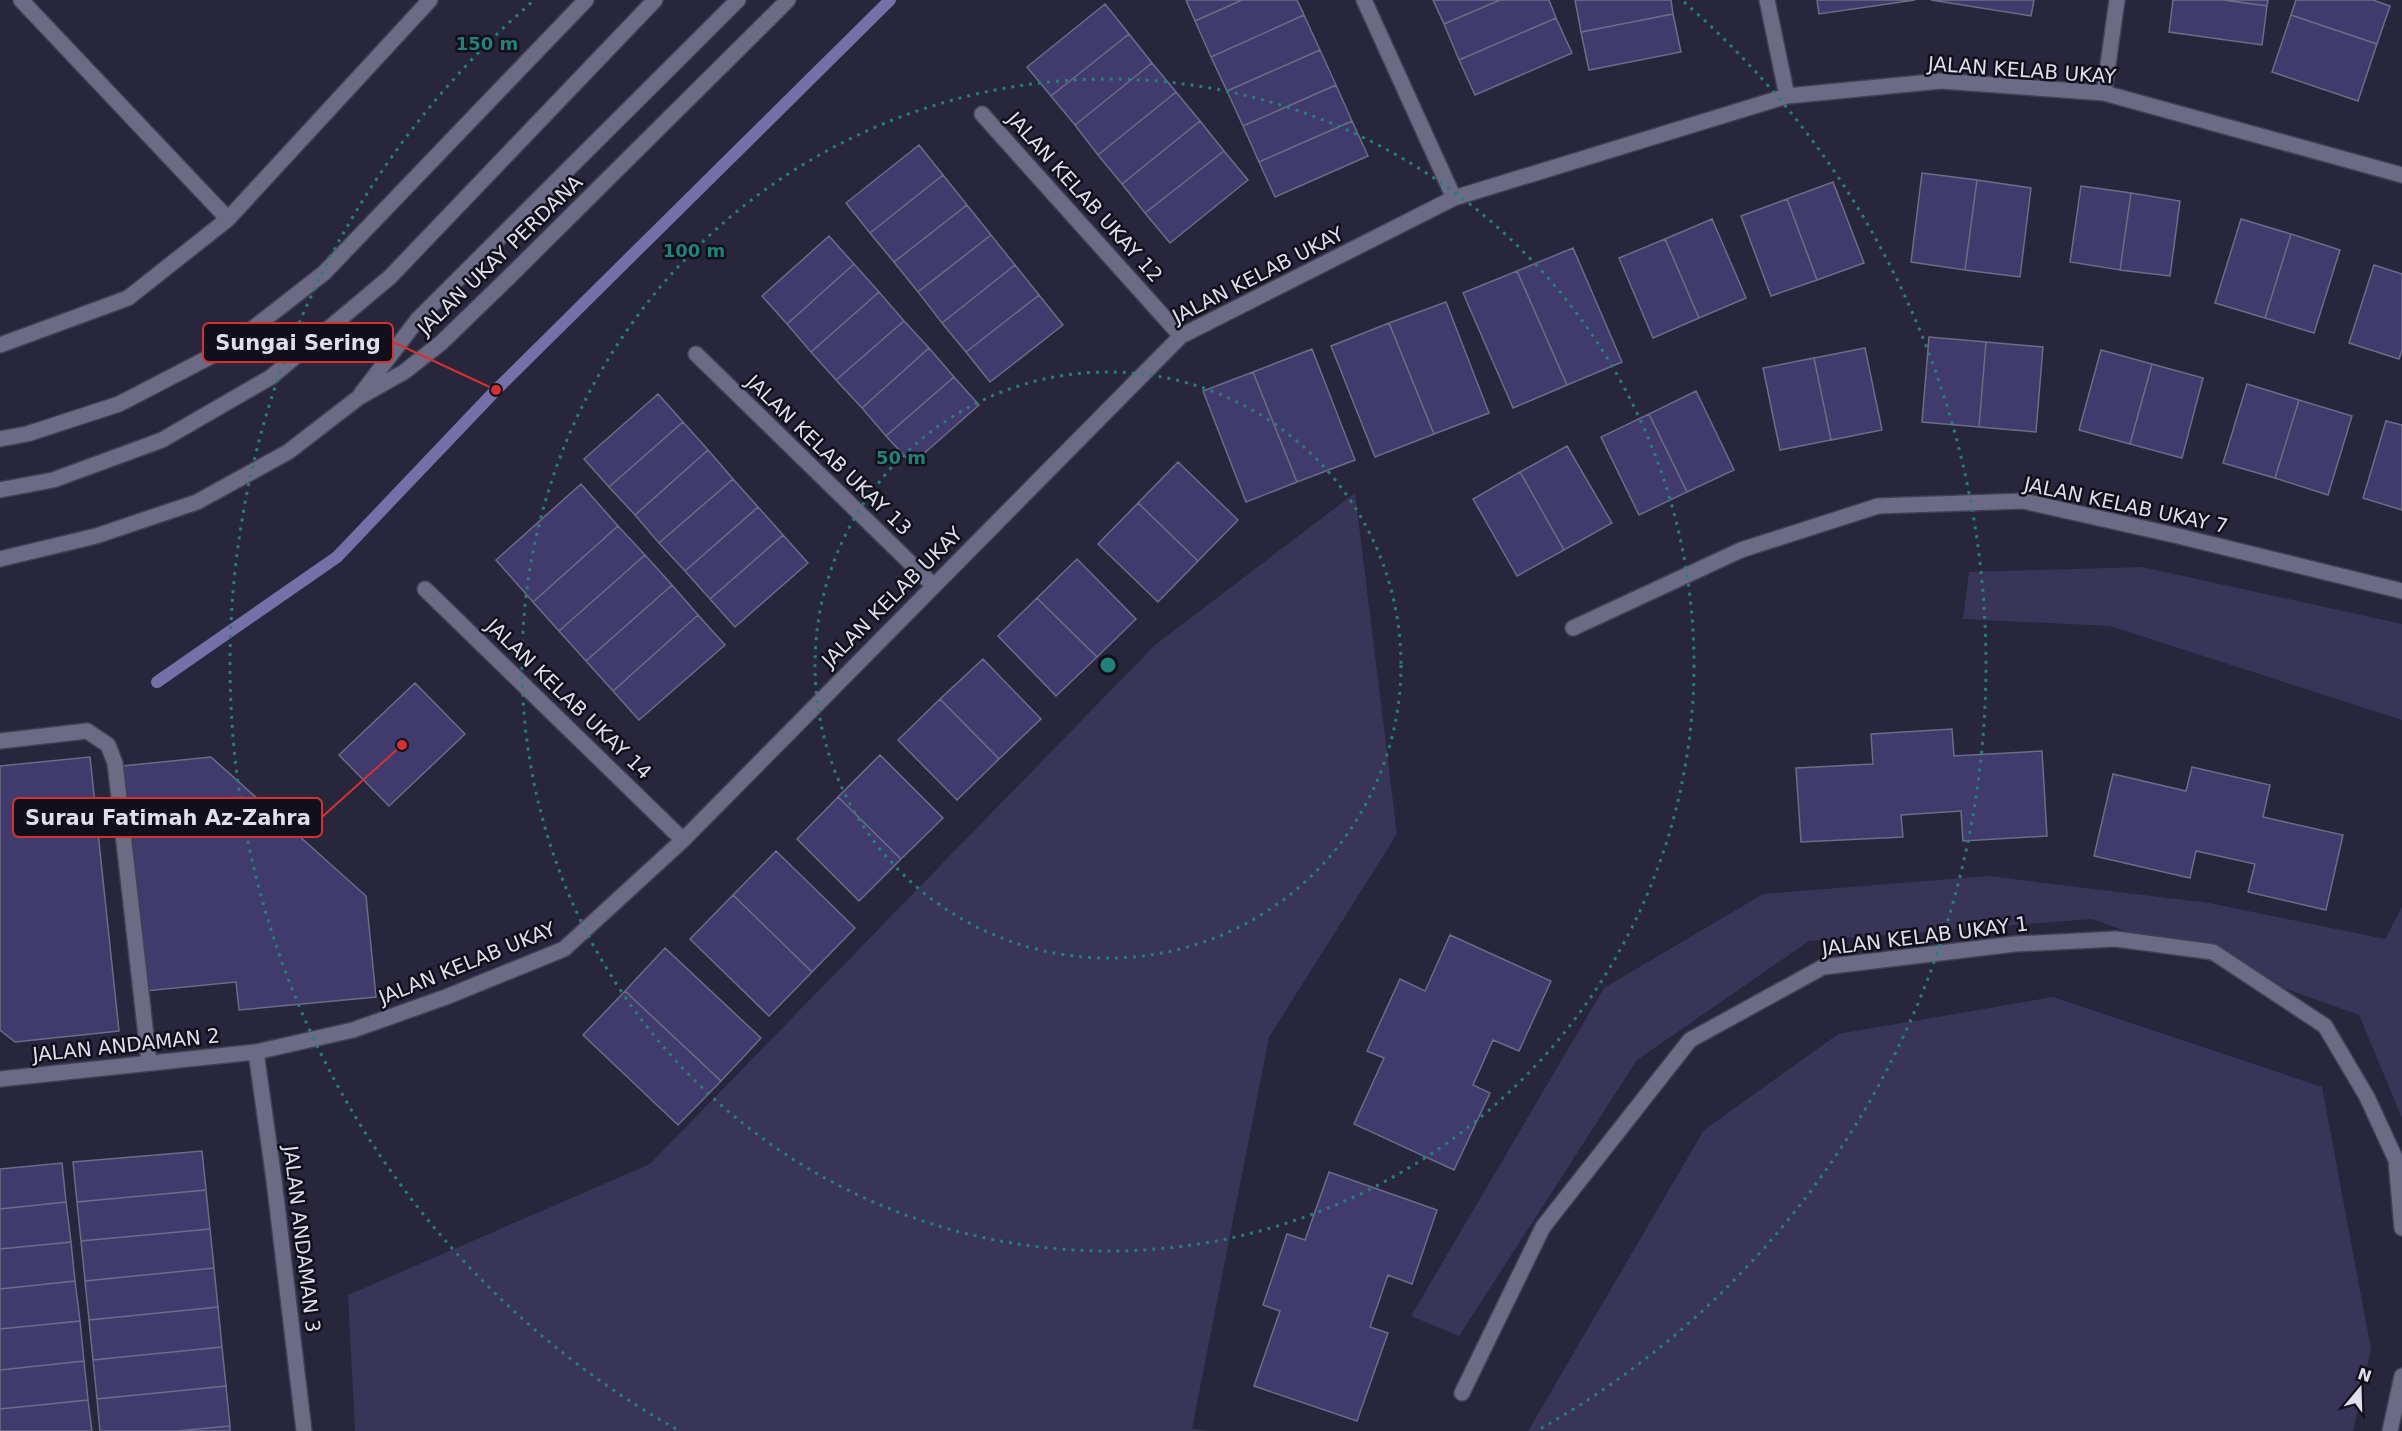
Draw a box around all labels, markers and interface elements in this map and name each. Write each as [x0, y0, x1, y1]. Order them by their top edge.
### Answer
text: 150 m [456, 33, 518, 54]
street label: JALAN KELAB UKAY [1925, 51, 2118, 89]
street label: JALAN KELAB UKAY 12 [1001, 106, 1168, 287]
street label: JALAN UKAY PERDANA [411, 170, 588, 341]
street label: JALAN KELAB UKAY [1167, 221, 1348, 329]
text: 100 m [663, 240, 725, 261]
callout: Sungai Sering [203, 323, 393, 362]
text: Sungai Sering [215, 331, 381, 355]
street label: JALAN KELAB UKAY 13 [740, 368, 917, 540]
text: 50 m [876, 447, 926, 468]
street label: JALAN KELAB UKAY 7 [2020, 471, 2230, 538]
street label: JALAN KELAB UKAY [815, 521, 968, 674]
street label: JALAN KELAB UKAY 14 [480, 612, 657, 784]
centre of rings [1098, 655, 1118, 675]
callout: Surau Fatimah Az-Zahra [13, 798, 322, 837]
text: Surau Fatimah Az-Zahra [25, 806, 311, 830]
street label: JALAN KELAB UKAY 1 [1818, 911, 2030, 961]
street label: JALAN KELAB UKAY [373, 916, 560, 1010]
street label: JALAN ANDAMAN 2 [29, 1023, 221, 1067]
street label: JALAN ANDAMAN 3 [278, 1142, 325, 1334]
north arrow [2330, 1359, 2390, 1419]
text: N [2355, 1364, 2374, 1386]

